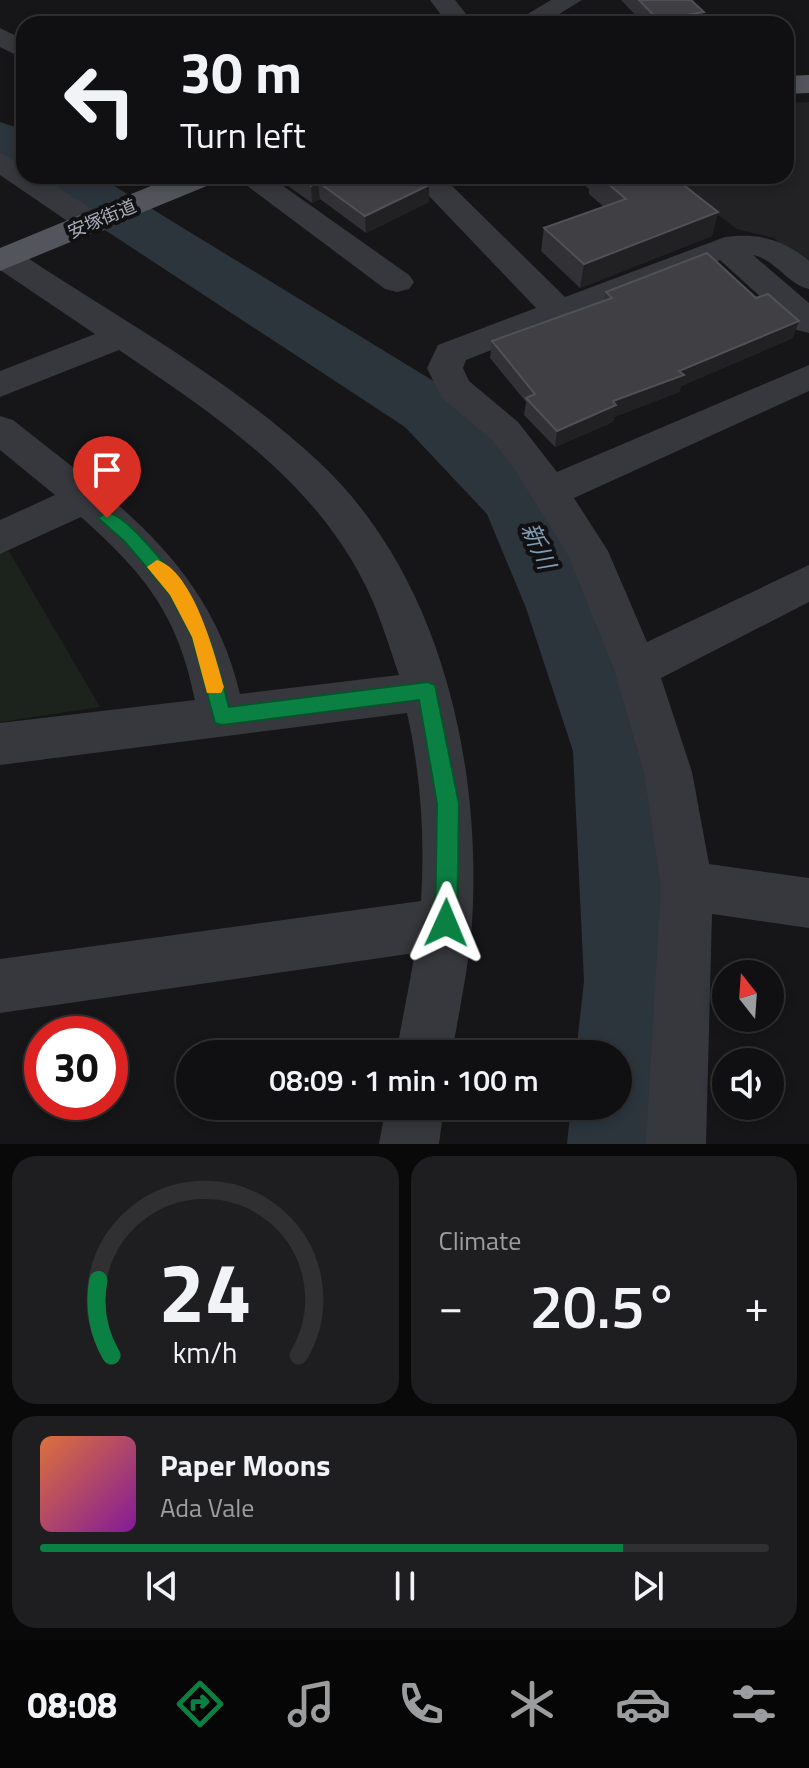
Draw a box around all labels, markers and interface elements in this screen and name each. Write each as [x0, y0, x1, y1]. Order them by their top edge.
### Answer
text: 30 m [180, 30, 302, 115]
icon: left [48, 48, 152, 152]
text: Turn left [180, 107, 306, 162]
street label: 安塚街道 [63, 192, 140, 245]
pin [73, 436, 141, 518]
icon: arrive [85, 448, 129, 492]
water label: 新川 [513, 516, 566, 578]
position arrow [404, 881, 488, 965]
north arrow [712, 960, 784, 1032]
map controls [712, 960, 784, 1120]
speed limit sign: 30 [24, 1016, 128, 1120]
button: sound [712, 1048, 784, 1120]
text: 08:09 · 1 min · 100 m [269, 1057, 539, 1103]
text: Climate [439, 1221, 521, 1260]
text: 24 [159, 1228, 252, 1354]
text: 20.5° [529, 1260, 678, 1351]
text: − [439, 1272, 463, 1339]
text: + [744, 1272, 769, 1339]
text: km/h [173, 1331, 238, 1374]
text: Paper Moons [160, 1442, 330, 1488]
text: Ada Vale [160, 1488, 254, 1527]
icon: previous [140, 1564, 184, 1608]
icon: pause [383, 1564, 427, 1608]
icon: next [626, 1564, 670, 1608]
icon: directions [172, 1676, 228, 1732]
icon: music [283, 1676, 339, 1732]
icon: phone [393, 1676, 449, 1732]
icon: climate [504, 1676, 560, 1732]
icon: car [615, 1676, 671, 1732]
icon: filters [726, 1676, 782, 1732]
text: 08:08 [27, 1677, 117, 1732]

